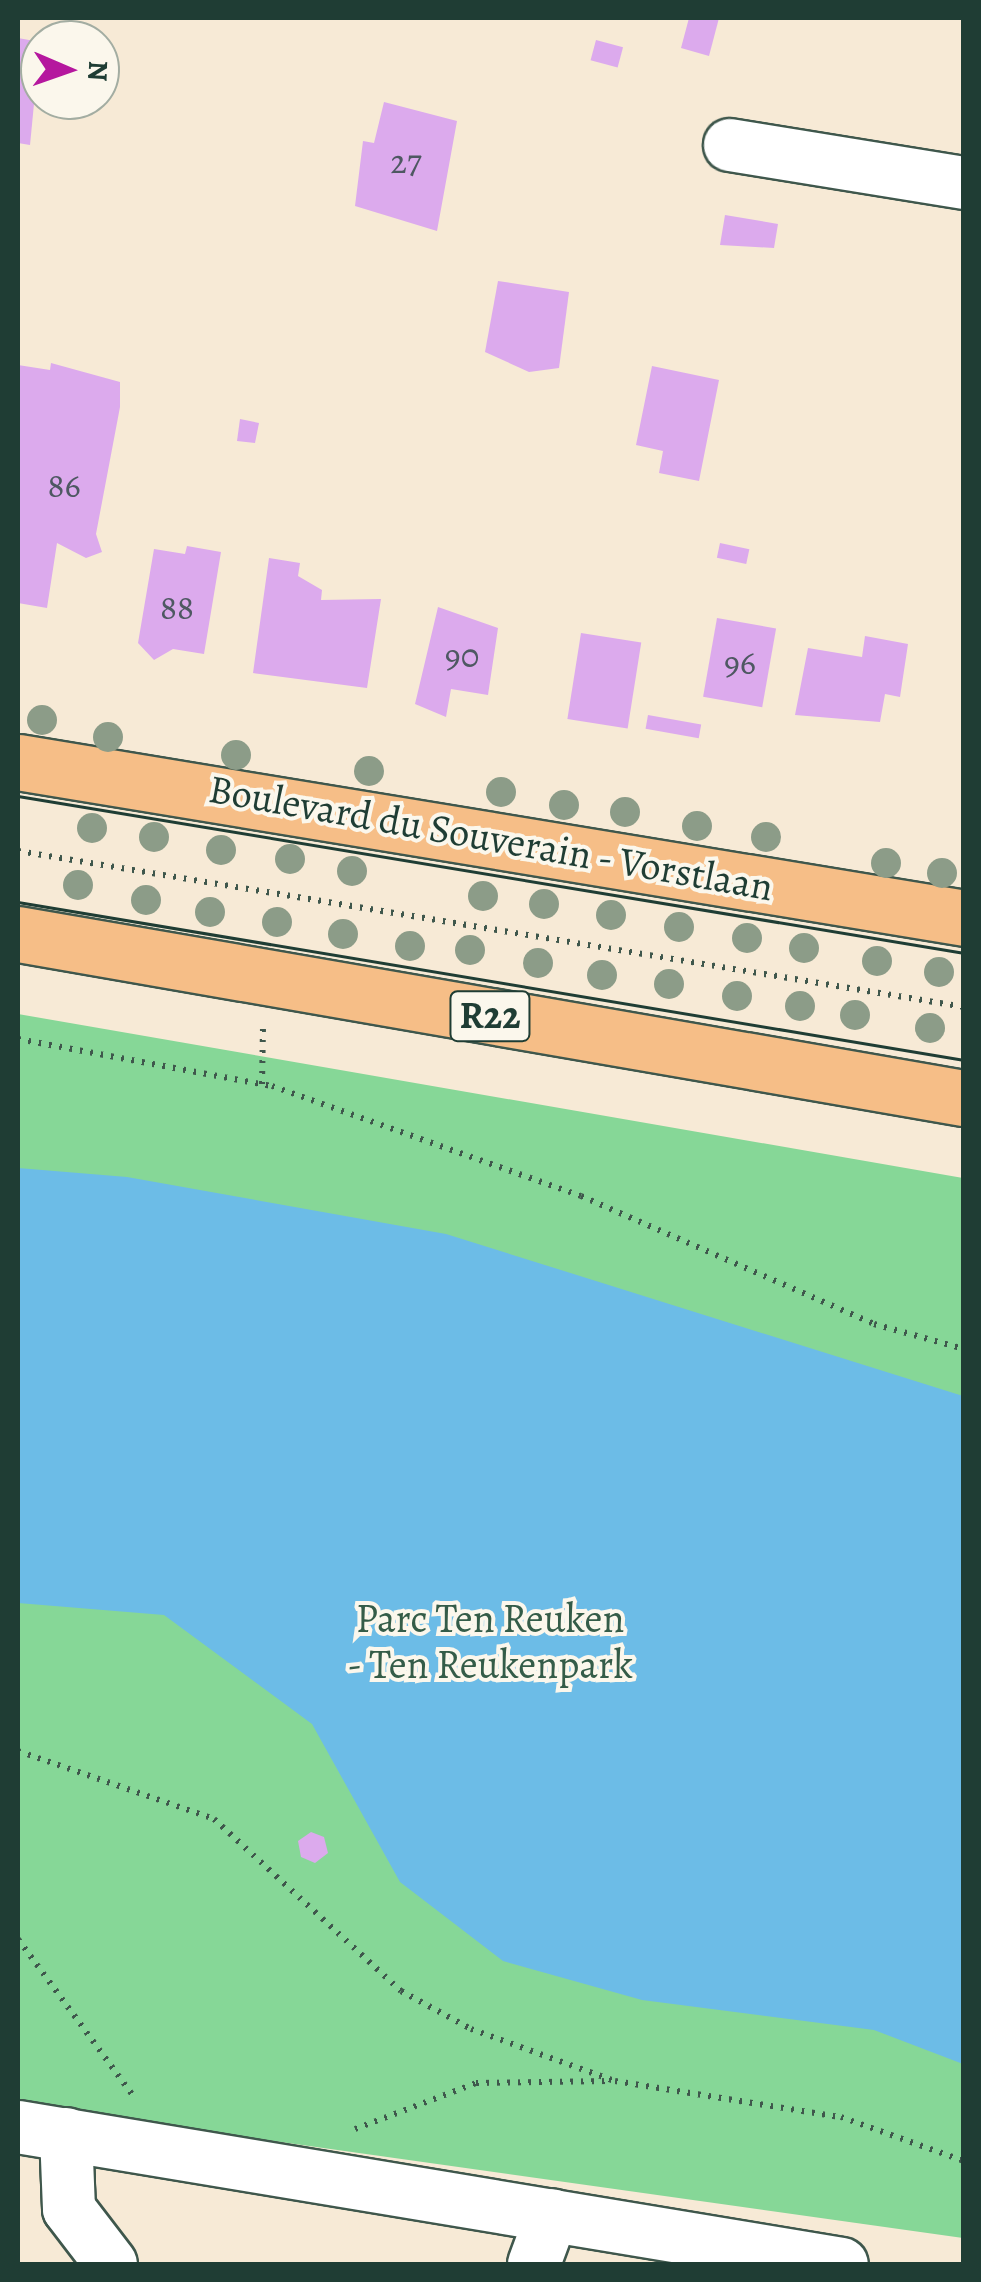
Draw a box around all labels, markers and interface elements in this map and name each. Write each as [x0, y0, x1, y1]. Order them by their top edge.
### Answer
north arrow [20, 20, 120, 120]
text: N [79, 60, 117, 82]
house number: 27 [390, 140, 422, 182]
house number: 86 [47, 464, 81, 506]
house number: 88 [160, 586, 194, 628]
house number: 90 [445, 634, 479, 676]
house number: 96 [724, 641, 756, 683]
street label: Boulevard du Souverain - Vorstlaan [204, 765, 778, 911]
road number: R22 [448, 983, 532, 1049]
park label: Parc Ten Reuken - Ten Reukenpark [347, 1595, 633, 1689]

